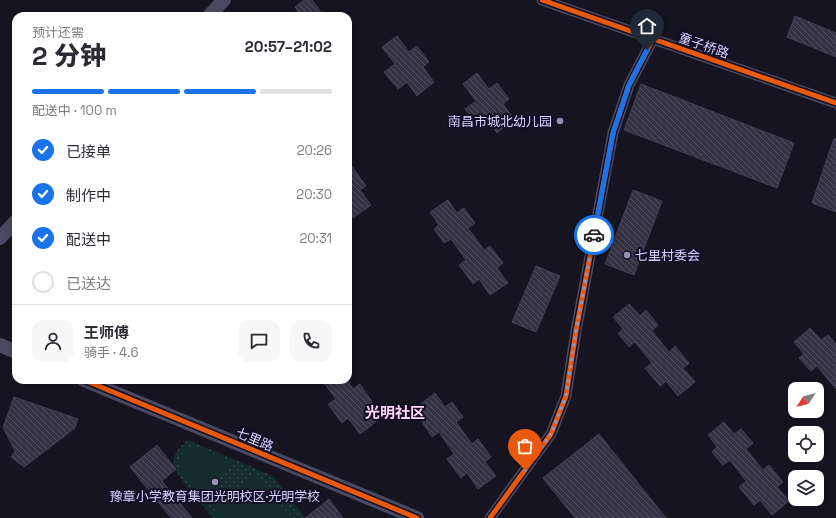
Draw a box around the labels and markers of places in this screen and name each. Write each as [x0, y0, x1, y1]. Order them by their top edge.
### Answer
pin [630, 9, 664, 50]
place label: 南昌市城北幼儿园 [448, 113, 552, 130]
marker: 南昌市城北幼儿园 [555, 116, 565, 126]
place label: 七里村委会 [635, 247, 700, 264]
marker: 七里村委会 [622, 250, 632, 260]
pin [508, 429, 542, 470]
marker: 豫章小学教育集团光明校区·光明学校 [210, 477, 220, 487]
place label: 豫章小学教育集团光明校区·光明学校 [110, 488, 320, 505]

